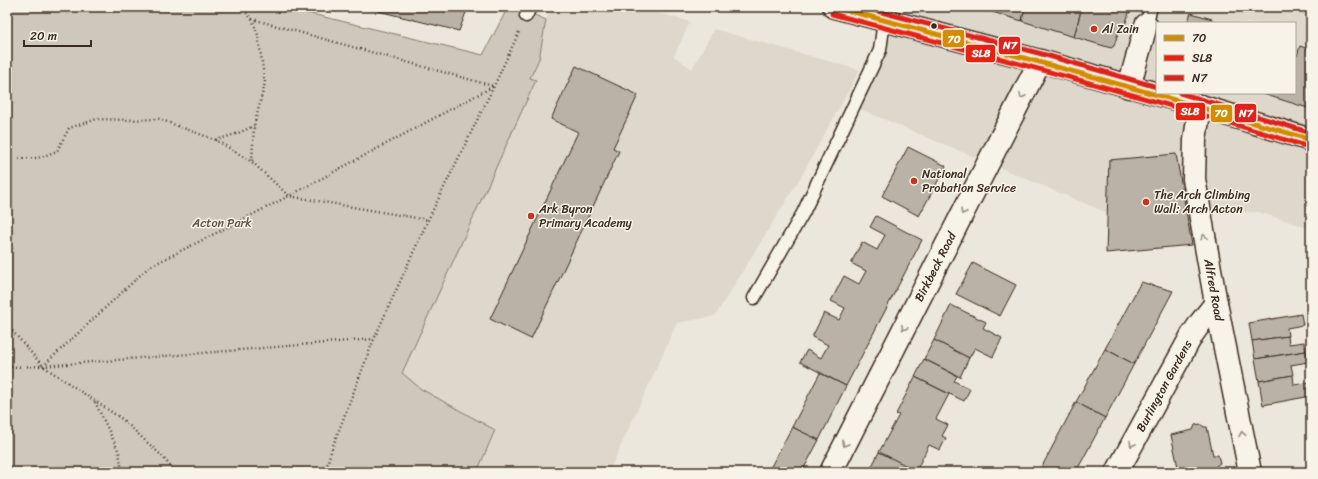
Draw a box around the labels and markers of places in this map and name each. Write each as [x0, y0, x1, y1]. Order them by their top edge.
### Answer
place label: Al Zain [1101, 18, 1139, 40]
unlabelled marker [929, 21, 939, 31]
marker: Al Zain [1089, 24, 1099, 34]
place label: National Probation Service [922, 163, 1016, 199]
marker: National Probation Service [909, 176, 919, 186]
place label: The Arch Climbing Wall: Arch Acton [1154, 184, 1250, 220]
marker: The Arch Climbing Wall: Arch Acton [1141, 197, 1151, 207]
place label: Ark Byron Primary Academy [538, 198, 633, 234]
marker: Ark Byron Primary Academy [526, 211, 536, 221]

